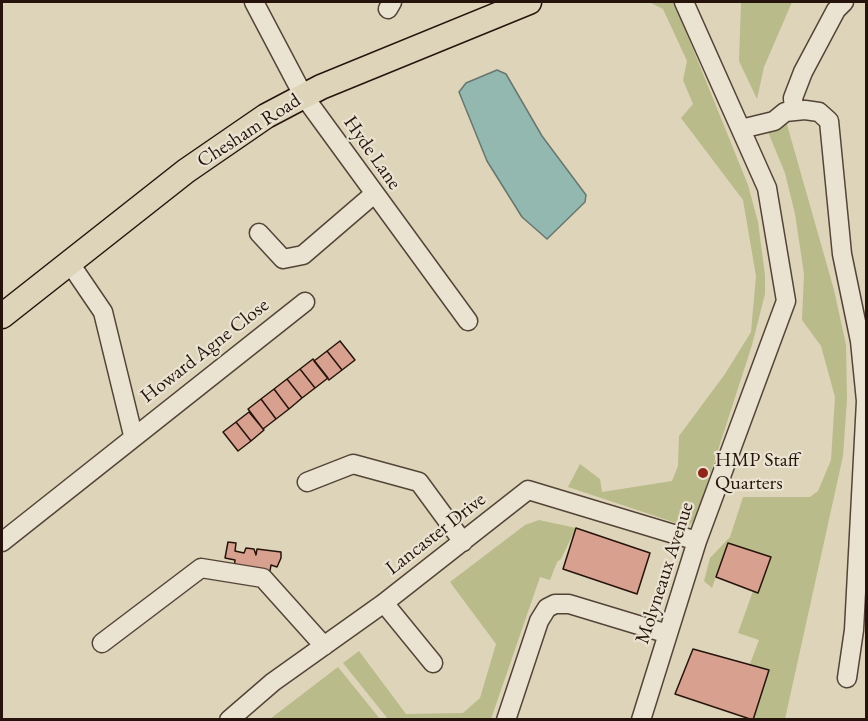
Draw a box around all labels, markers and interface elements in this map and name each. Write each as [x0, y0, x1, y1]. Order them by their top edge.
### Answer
street label: Chesham Road [193, 89, 305, 173]
street label: Hyde Lane [338, 112, 406, 194]
street label: Howard Agne Close [136, 294, 274, 408]
place label: HMP Staff Quarters [715, 449, 799, 496]
marker: HMP Staff Quarters [696, 466, 710, 480]
street label: Lancaster Drive [381, 488, 491, 580]
street label: Molyneaux Avenue [631, 499, 699, 647]

